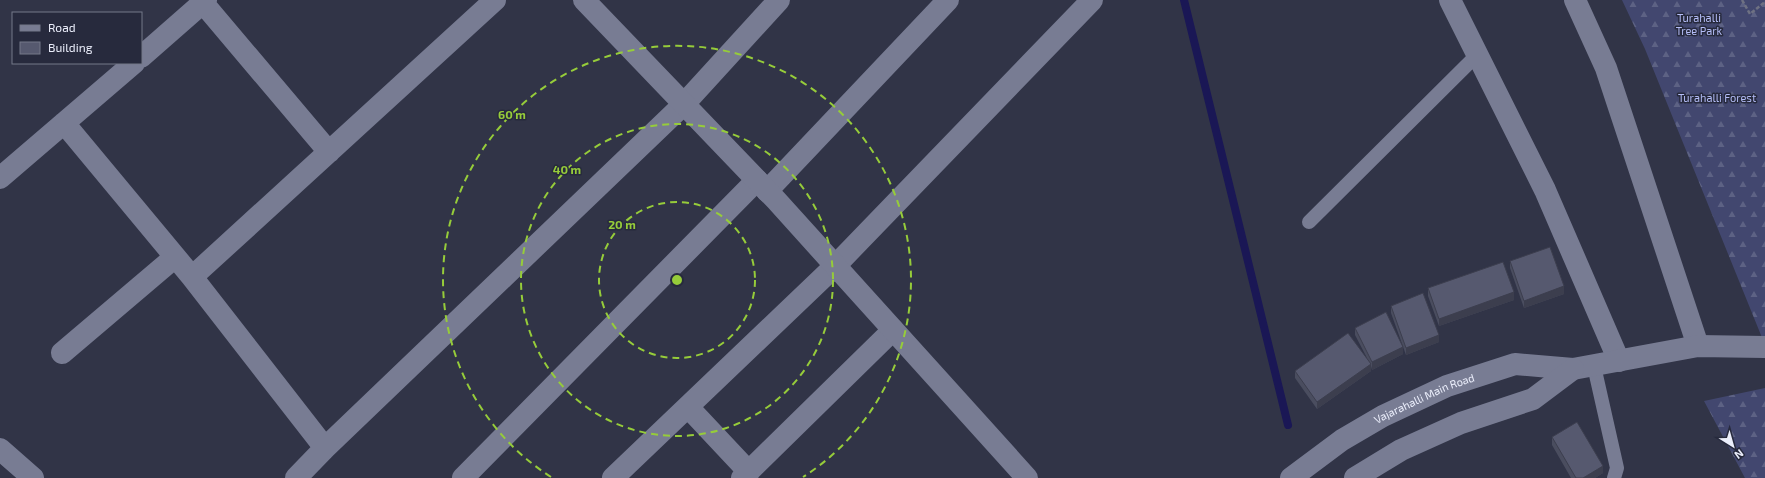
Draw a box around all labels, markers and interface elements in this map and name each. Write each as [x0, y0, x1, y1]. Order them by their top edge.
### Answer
park label: Turahalli Tree Park [1676, 11, 1723, 37]
legend [12, 12, 142, 64]
text: Road [48, 20, 76, 34]
text: Building [48, 40, 93, 54]
park label: Turahalli Forest [1678, 91, 1756, 104]
text: 60 m [498, 107, 526, 121]
text: 40 m [553, 162, 581, 176]
text: 20 m [608, 217, 636, 231]
centre of rings [670, 273, 684, 287]
street label: Vajarahalli Main Road [1371, 371, 1476, 426]
north arrow [1713, 426, 1753, 466]
text: N [1732, 447, 1746, 462]

